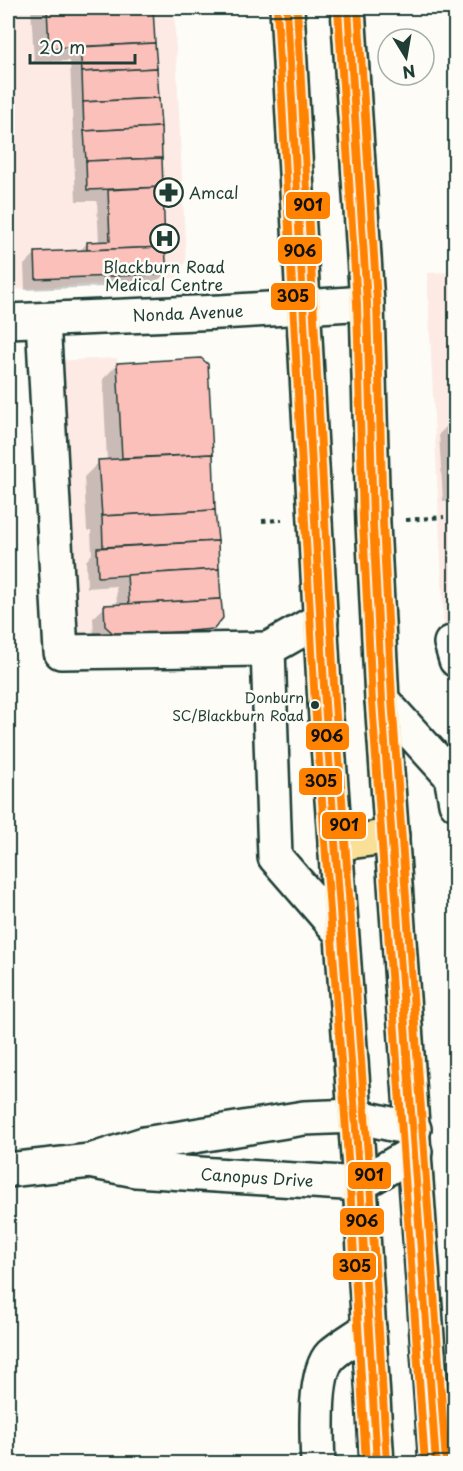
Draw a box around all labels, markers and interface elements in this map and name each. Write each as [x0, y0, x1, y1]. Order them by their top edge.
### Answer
scale bar [30, 27, 135, 65]
north arrow [376, 27, 436, 87]
text: 20 m [39, 33, 85, 60]
text: N [401, 60, 418, 86]
pharmacy icon: Amcal [152, 177, 184, 209]
place label: Amcal [189, 180, 239, 204]
line badge: 901 [285, 191, 331, 220]
text: 901 [293, 192, 323, 216]
hospital icon: Blackburn Road Medical Centre [148, 223, 180, 255]
line badge: 906 [277, 236, 323, 265]
text: 906 [284, 238, 316, 262]
place label: Blackburn Road Medical Centre [103, 254, 225, 296]
line badge: 305 [270, 282, 316, 311]
text: 305 [277, 283, 309, 307]
street label: Nonda Avenue [132, 298, 244, 327]
place label: Donburn SC/Blackburn Road [172, 687, 304, 726]
marker: Donburn SC/Blackburn Road [309, 699, 321, 711]
line badge: 906 [305, 722, 350, 751]
text: 906 [311, 723, 343, 747]
line badge: 305 [298, 767, 343, 796]
text: 305 [305, 768, 337, 792]
line badge: 901 [321, 811, 367, 840]
text: 901 [329, 812, 359, 836]
street label: Canopus Drive [200, 1161, 314, 1192]
line badge: 901 [347, 1161, 392, 1190]
text: 901 [354, 1162, 384, 1186]
line badge: 906 [339, 1207, 385, 1236]
text: 906 [346, 1208, 378, 1232]
line badge: 305 [332, 1252, 377, 1281]
text: 305 [339, 1253, 371, 1277]

